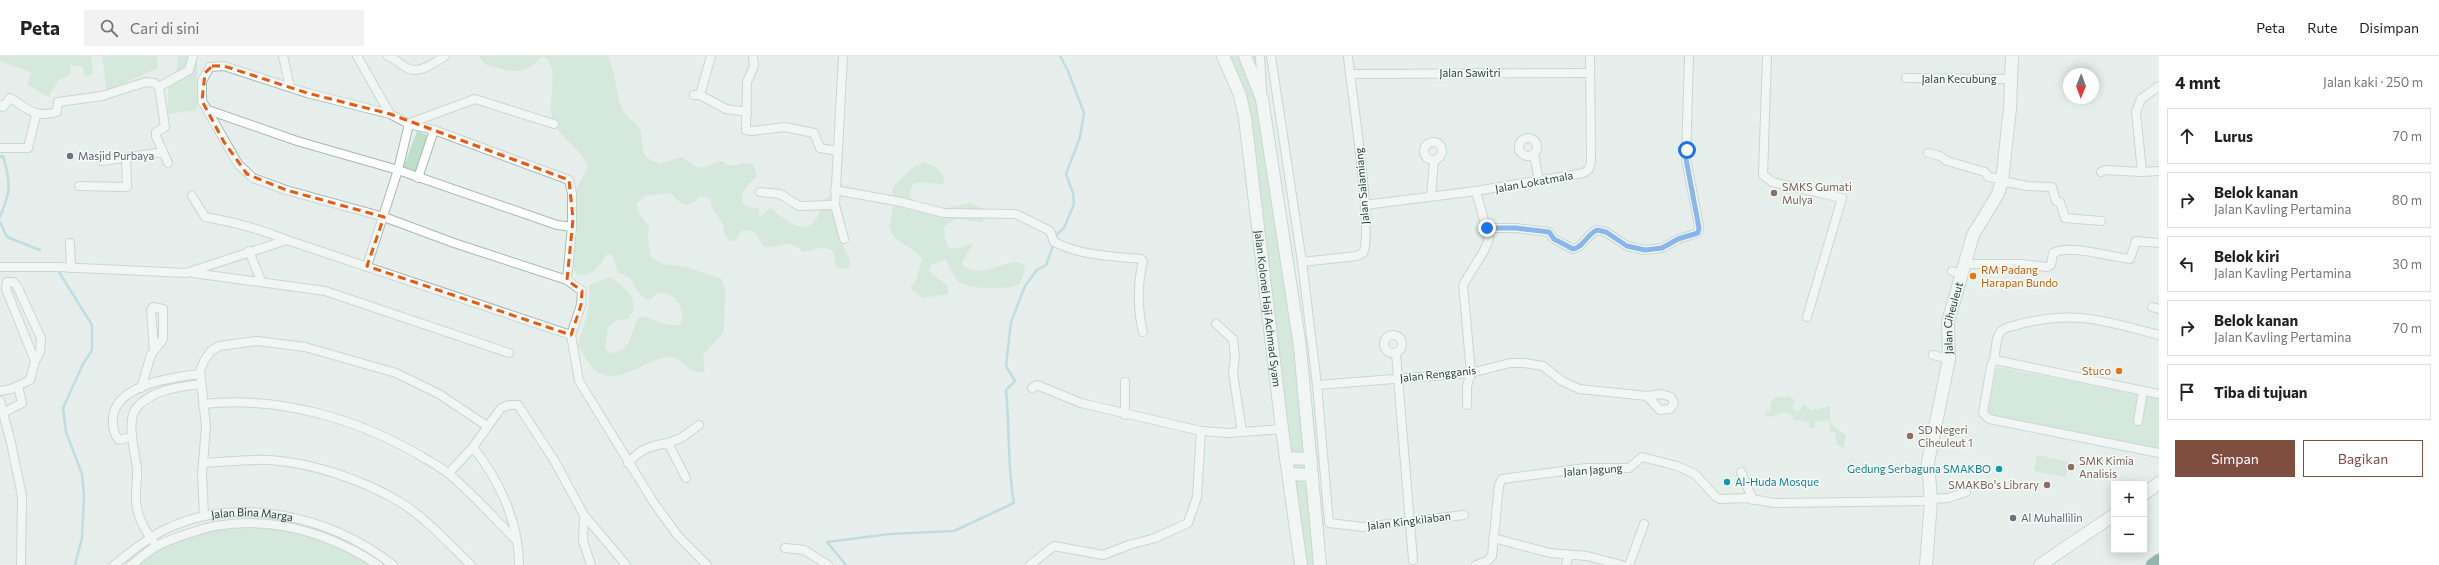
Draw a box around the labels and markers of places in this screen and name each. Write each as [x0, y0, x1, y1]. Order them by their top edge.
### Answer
place label: Masjid Purbaya [78, 149, 154, 162]
marker: Masjid Purbaya [65, 151, 75, 161]
place label: SMKS Gumati Mulya [1782, 180, 1852, 206]
marker: SMKS Gumati Mulya [1769, 188, 1779, 198]
place label: RM Padang Harapan Bundo [1981, 263, 2059, 289]
marker: RM Padang Harapan Bundo [1968, 271, 1978, 281]
place label: Stuco [2082, 364, 2111, 377]
marker: Stuco [2114, 366, 2124, 376]
place label: SD Negeri Ciheuleut 1 [1918, 423, 1973, 449]
marker: SD Negeri Ciheuleut 1 [1905, 431, 1915, 441]
place label: SMK Kimia Analisis [2079, 454, 2134, 480]
place label: Gedung Serbaguna SMAKBO [1847, 462, 1991, 475]
marker: SMK Kimia Analisis [2066, 462, 2076, 472]
marker: Gedung Serbaguna SMAKBO [1994, 464, 2004, 474]
place label: Al-Huda Mosque [1735, 475, 1819, 488]
marker: Al-Huda Mosque [1722, 477, 1732, 487]
place label: SMAKBo's Library [1948, 478, 2039, 491]
marker: SMAKBo's Library [2042, 480, 2052, 490]
place label: Al Muhallilin [2021, 511, 2083, 524]
marker: Al Muhallilin [2008, 513, 2018, 523]

